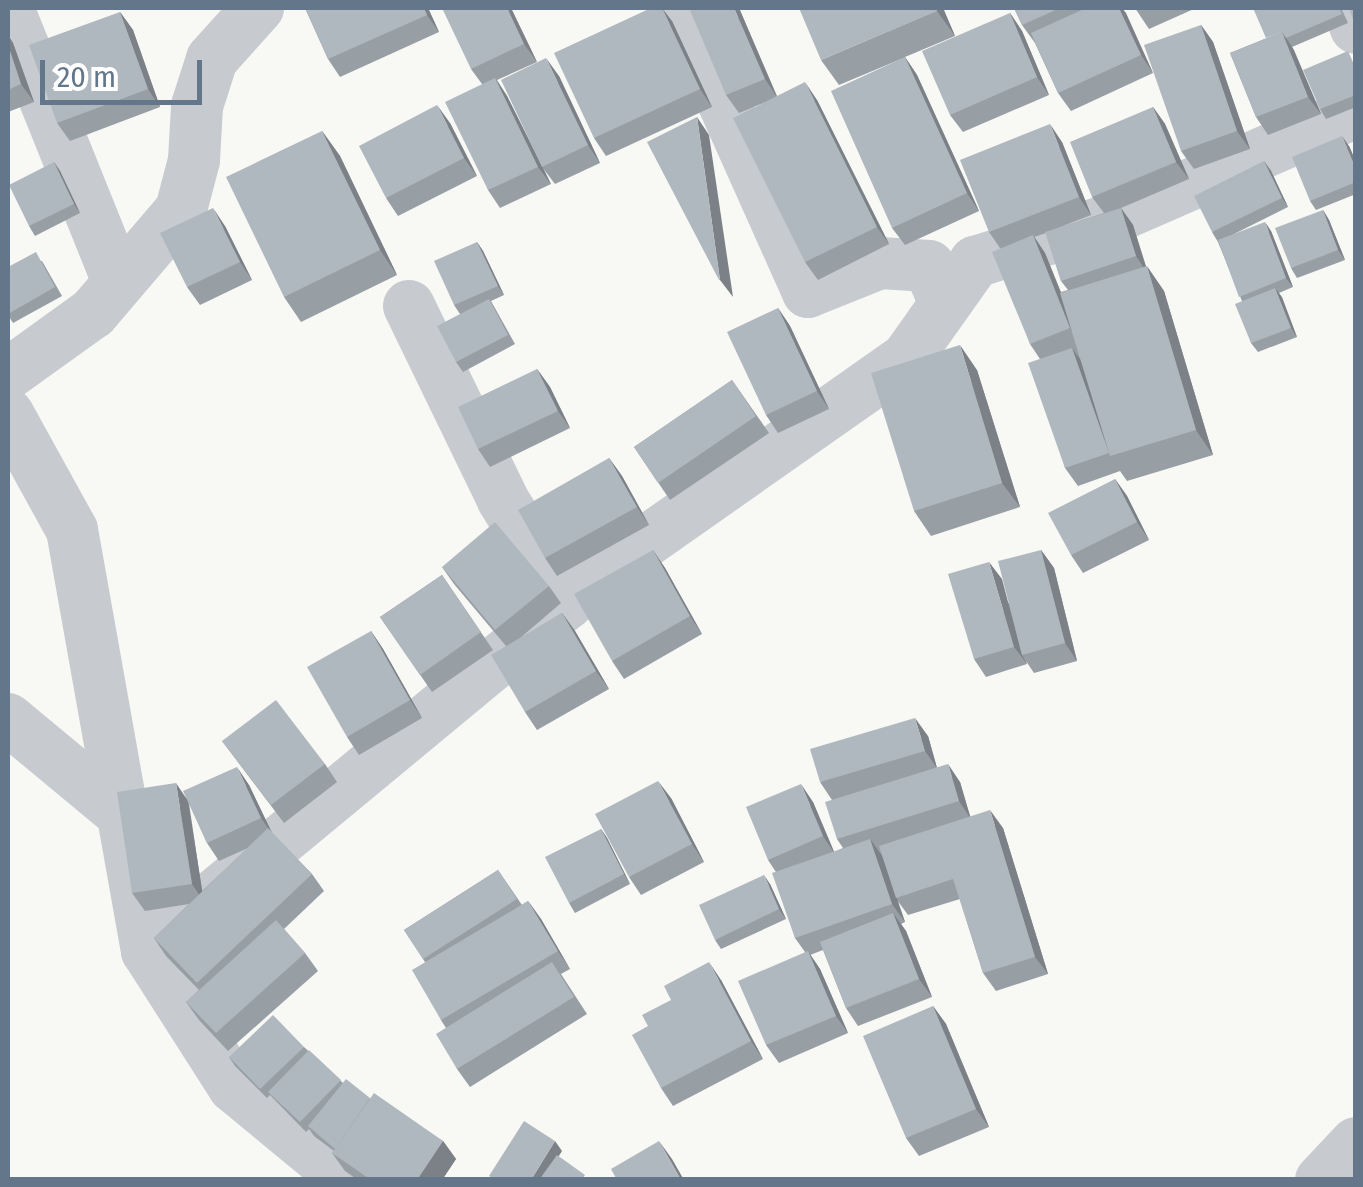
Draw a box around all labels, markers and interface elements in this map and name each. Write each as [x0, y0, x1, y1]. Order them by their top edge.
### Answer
scale bar [45, 40, 208, 102]
text: 20 m [57, 59, 116, 95]

